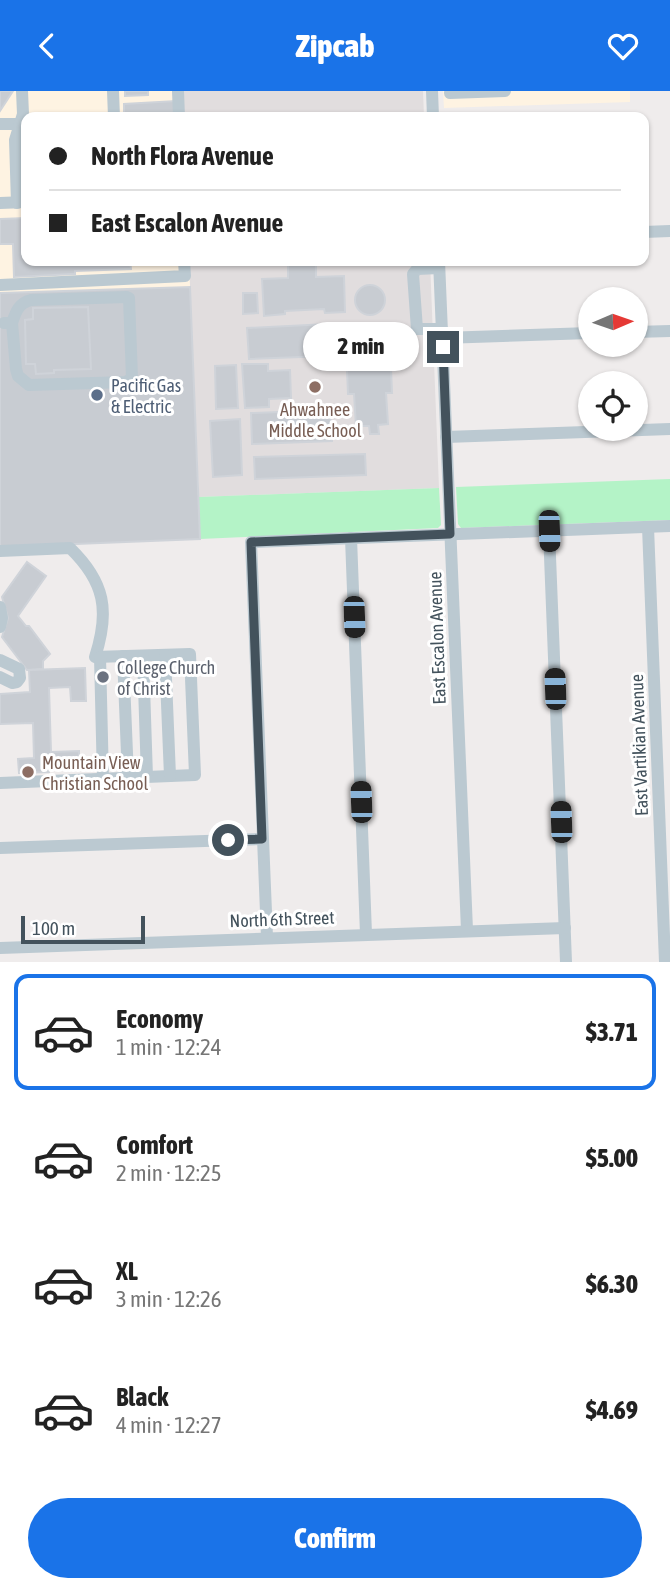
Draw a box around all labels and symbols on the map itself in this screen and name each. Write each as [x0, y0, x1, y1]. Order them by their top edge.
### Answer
north arrow [578, 287, 648, 357]
callout: 2 min [303, 323, 418, 371]
route end [427, 331, 459, 363]
place label: Pacific Gas & Electric [111, 375, 181, 417]
marker: Ahwahnee Middle School [307, 379, 323, 395]
marker: Pacific Gas & Electric [89, 387, 105, 403]
place label: Ahwahnee Middle School [268, 399, 362, 441]
car [538, 510, 561, 552]
street label: East Escalon Avenue [424, 571, 450, 705]
car [343, 596, 366, 638]
place label: College Church of Christ [117, 657, 215, 699]
car [544, 668, 567, 710]
marker: College Church of Christ [95, 669, 111, 685]
street label: East Vartikian Avenue [626, 674, 652, 816]
place label: Mountain View Christian School [42, 752, 148, 794]
marker: Mountain View Christian School [20, 764, 36, 780]
car [350, 781, 373, 823]
car [550, 801, 573, 843]
route start [212, 824, 244, 856]
street label: North 6th Street [229, 907, 335, 931]
scale bar [21, 913, 145, 945]

